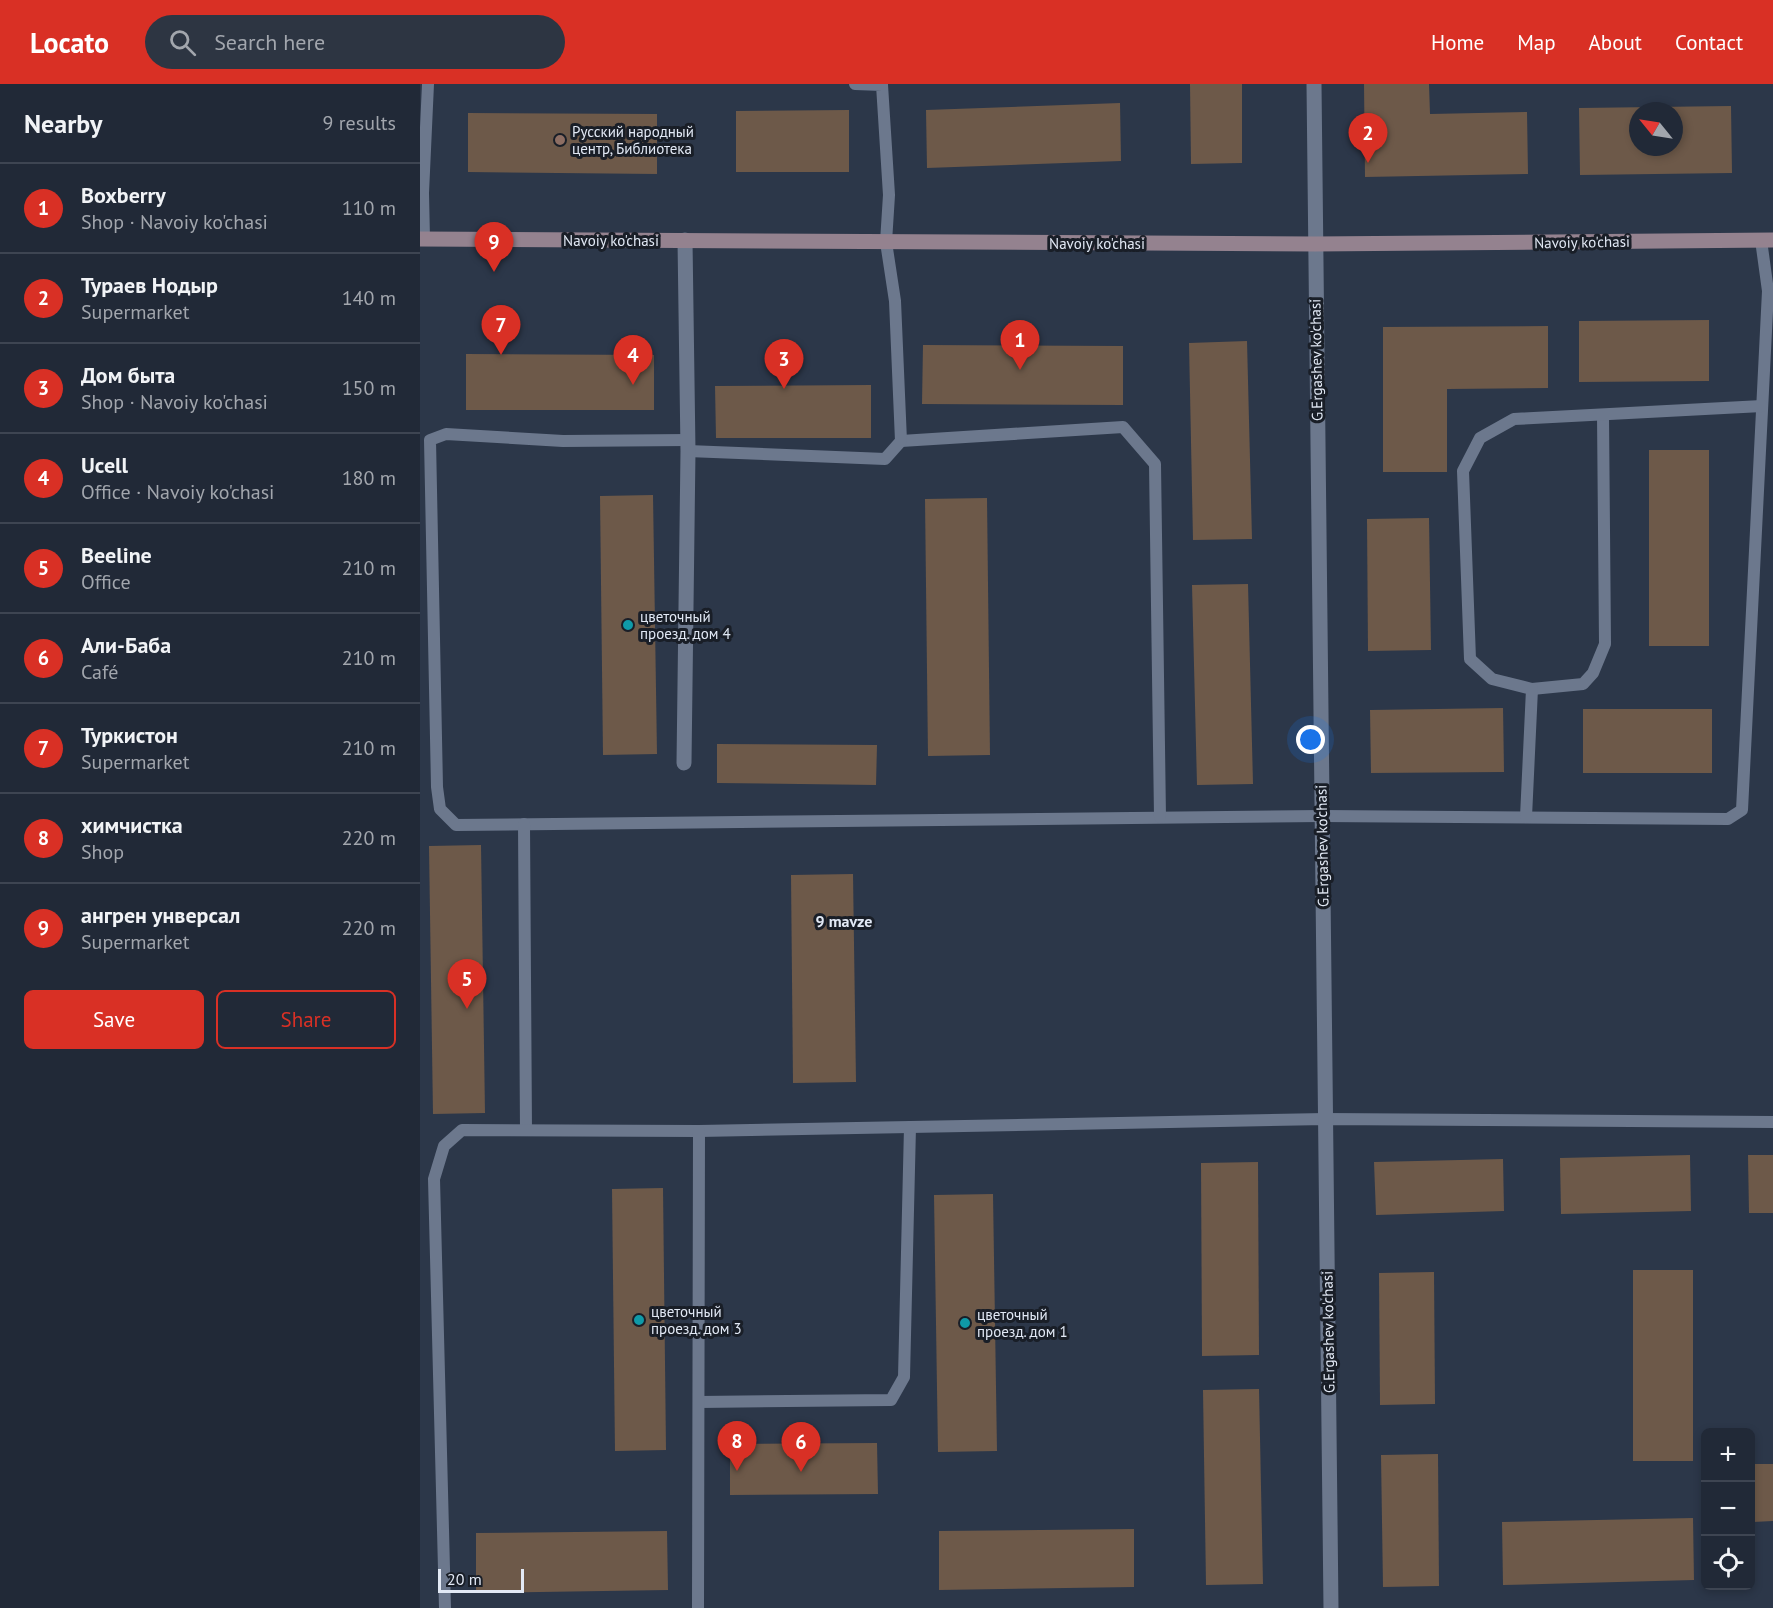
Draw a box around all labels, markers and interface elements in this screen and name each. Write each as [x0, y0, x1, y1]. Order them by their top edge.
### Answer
search box [145, 15, 565, 69]
text: Locato [30, 24, 109, 61]
icon: search [166, 26, 199, 59]
text: Search here [214, 28, 325, 56]
text: Home [1431, 29, 1484, 56]
text: Map [1517, 29, 1556, 56]
text: About [1589, 29, 1642, 56]
text: Contact [1675, 29, 1743, 56]
north arrow [1629, 102, 1683, 156]
text: Nearby [24, 107, 102, 140]
text: 9 results [323, 110, 396, 136]
pin: 2 [1348, 113, 1388, 163]
place label: Русский народный центр, Библиотека [572, 122, 694, 158]
marker: Русский народный центр, Библиотека [553, 133, 567, 147]
text: Boxberry [81, 181, 166, 209]
text: 1 [38, 195, 49, 221]
text: 110 m [342, 195, 396, 221]
text: Shop · Navoiy ko'chasi [81, 209, 268, 235]
pin: 9 [474, 222, 514, 272]
street label: Navoiy ko'chasi [563, 231, 659, 250]
street label: Navoiy ko'chasi [1534, 232, 1630, 252]
street label: Navoiy ko'chasi [1049, 234, 1145, 253]
text: Тураев Нодыр [81, 271, 218, 299]
text: 2 [38, 285, 49, 311]
text: 140 m [342, 285, 396, 311]
text: Supermarket [81, 299, 189, 325]
street label: G.Ergashev ko'chasi [1305, 299, 1327, 421]
pin: 7 [482, 306, 520, 355]
pin: 1 [1000, 320, 1040, 370]
pin: 4 [614, 336, 652, 385]
pin: 3 [764, 340, 804, 389]
text: Дом быта [81, 361, 175, 389]
text: 3 [38, 375, 49, 401]
text: 150 m [342, 375, 396, 401]
text: Shop · Navoiy ko'chasi [81, 389, 268, 415]
text: Ucell [81, 451, 128, 479]
text: 4 [38, 465, 49, 491]
text: 180 m [342, 465, 396, 491]
text: Office · Navoiy ko'chasi [81, 479, 274, 505]
text: Beeline [81, 541, 152, 569]
text: 5 [38, 555, 49, 581]
text: 210 m [342, 555, 396, 581]
text: Office [81, 569, 131, 595]
place label: цветочный проезд. дом 4 [640, 607, 731, 643]
marker: цветочный проезд. дом 4 [621, 618, 635, 632]
text: Али-Баба [81, 631, 171, 659]
text: 6 [38, 645, 49, 671]
text: 210 m [342, 645, 396, 671]
text: Café [81, 659, 118, 685]
text: Туркистон [81, 721, 178, 749]
your location [1296, 725, 1325, 754]
text: 7 [38, 735, 49, 761]
text: 210 m [342, 735, 396, 761]
text: Supermarket [81, 749, 189, 775]
street label: G.Ergashev ko'chasi [1311, 785, 1333, 907]
text: химчистка [81, 811, 183, 839]
text: 8 [38, 825, 49, 851]
text: 220 m [342, 825, 396, 851]
text: Shop [81, 839, 124, 865]
text: ангрен унверсал [81, 901, 240, 929]
district label: 9 mavze [816, 911, 872, 931]
text: 9 [38, 915, 49, 941]
text: 220 m [342, 915, 396, 941]
text: Supermarket [81, 929, 189, 955]
pin: 5 [448, 960, 486, 1009]
button: Save [24, 990, 204, 1049]
button: Share [216, 990, 396, 1049]
street label: G.Ergashev ko'chasi [1317, 1271, 1339, 1393]
place label: цветочный проезд. дом 3 [651, 1302, 742, 1338]
place label: цветочный проезд. дом 1 [977, 1305, 1068, 1341]
marker: цветочный проезд. дом 3 [632, 1313, 646, 1327]
marker: цветочный проезд. дом 1 [958, 1316, 972, 1330]
pin: 8 [718, 1422, 756, 1471]
pin: 6 [782, 1422, 820, 1472]
map controls [1701, 1428, 1755, 1590]
button: + [1701, 1428, 1755, 1482]
button: − [1701, 1482, 1755, 1536]
button: locate [1701, 1536, 1755, 1590]
scale bar [438, 1566, 524, 1594]
text: 20 m [447, 1569, 482, 1589]

